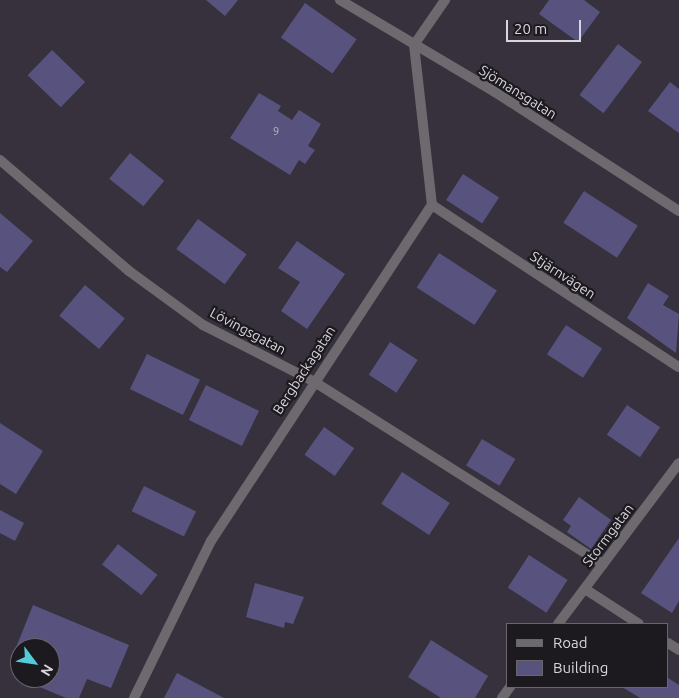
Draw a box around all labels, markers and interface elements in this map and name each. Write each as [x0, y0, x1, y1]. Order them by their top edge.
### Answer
scale bar [509, 10, 584, 42]
text: 20 m [514, 20, 547, 37]
street label: Sjömansgatan [476, 62, 560, 122]
house number: 9 [273, 124, 279, 138]
street label: Stjärnvägen [527, 248, 599, 302]
street label: Lövingsgatan [207, 304, 289, 358]
street label: Bergbackagatan [269, 323, 339, 417]
street label: Stormgatan [579, 500, 637, 570]
legend [507, 623, 669, 688]
text: Road [553, 634, 588, 651]
north arrow [10, 638, 60, 688]
text: Building [553, 659, 608, 676]
text: N [37, 662, 57, 679]

